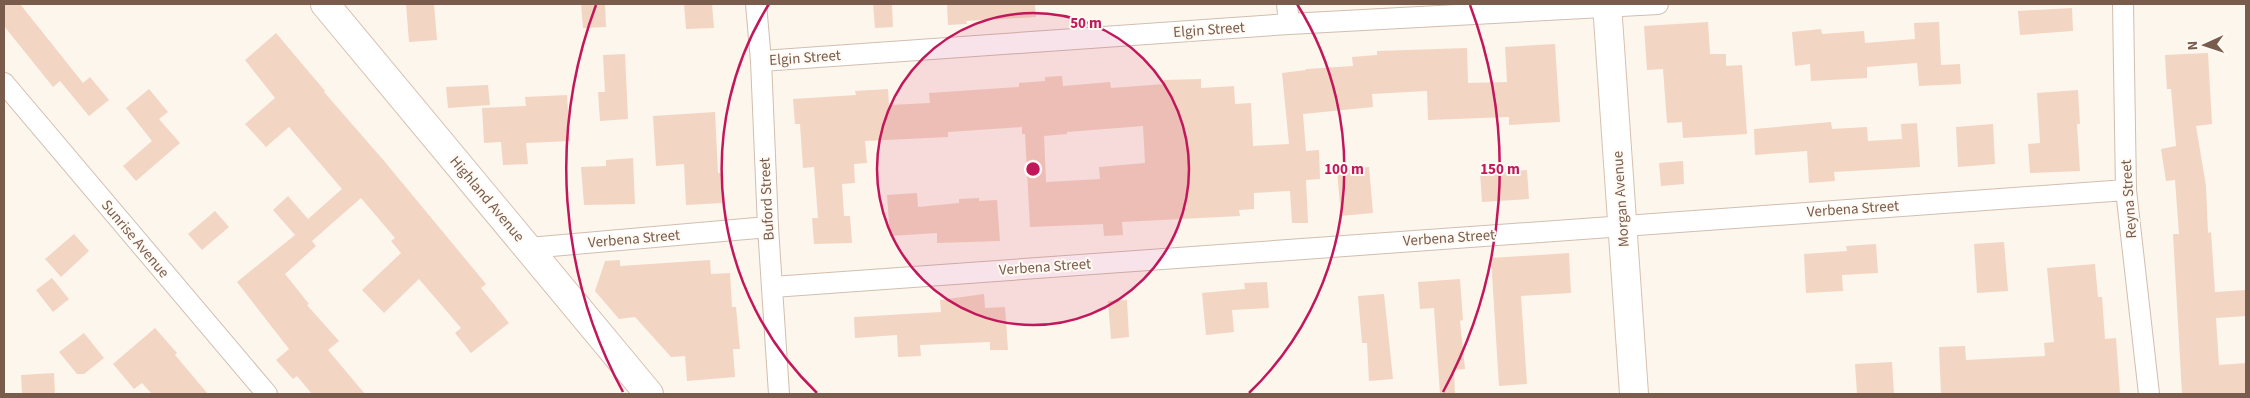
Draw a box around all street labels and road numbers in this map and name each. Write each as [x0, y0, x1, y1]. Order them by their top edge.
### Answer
street label: Elgin Street [1172, 17, 1246, 43]
street label: Elgin Street [768, 45, 842, 71]
street label: Morgan Avenue [1607, 150, 1635, 248]
street label: Highland Avenue [445, 152, 529, 246]
street label: Buford Street [754, 157, 780, 241]
street label: Reyna Street [2116, 159, 2142, 239]
street label: Sunrise Avenue [96, 195, 174, 283]
street label: Verbena Street [1806, 195, 1900, 223]
street label: Verbena Street [1402, 224, 1496, 252]
street label: Verbena Street [587, 225, 681, 253]
street label: Verbena Street [998, 253, 1092, 281]

